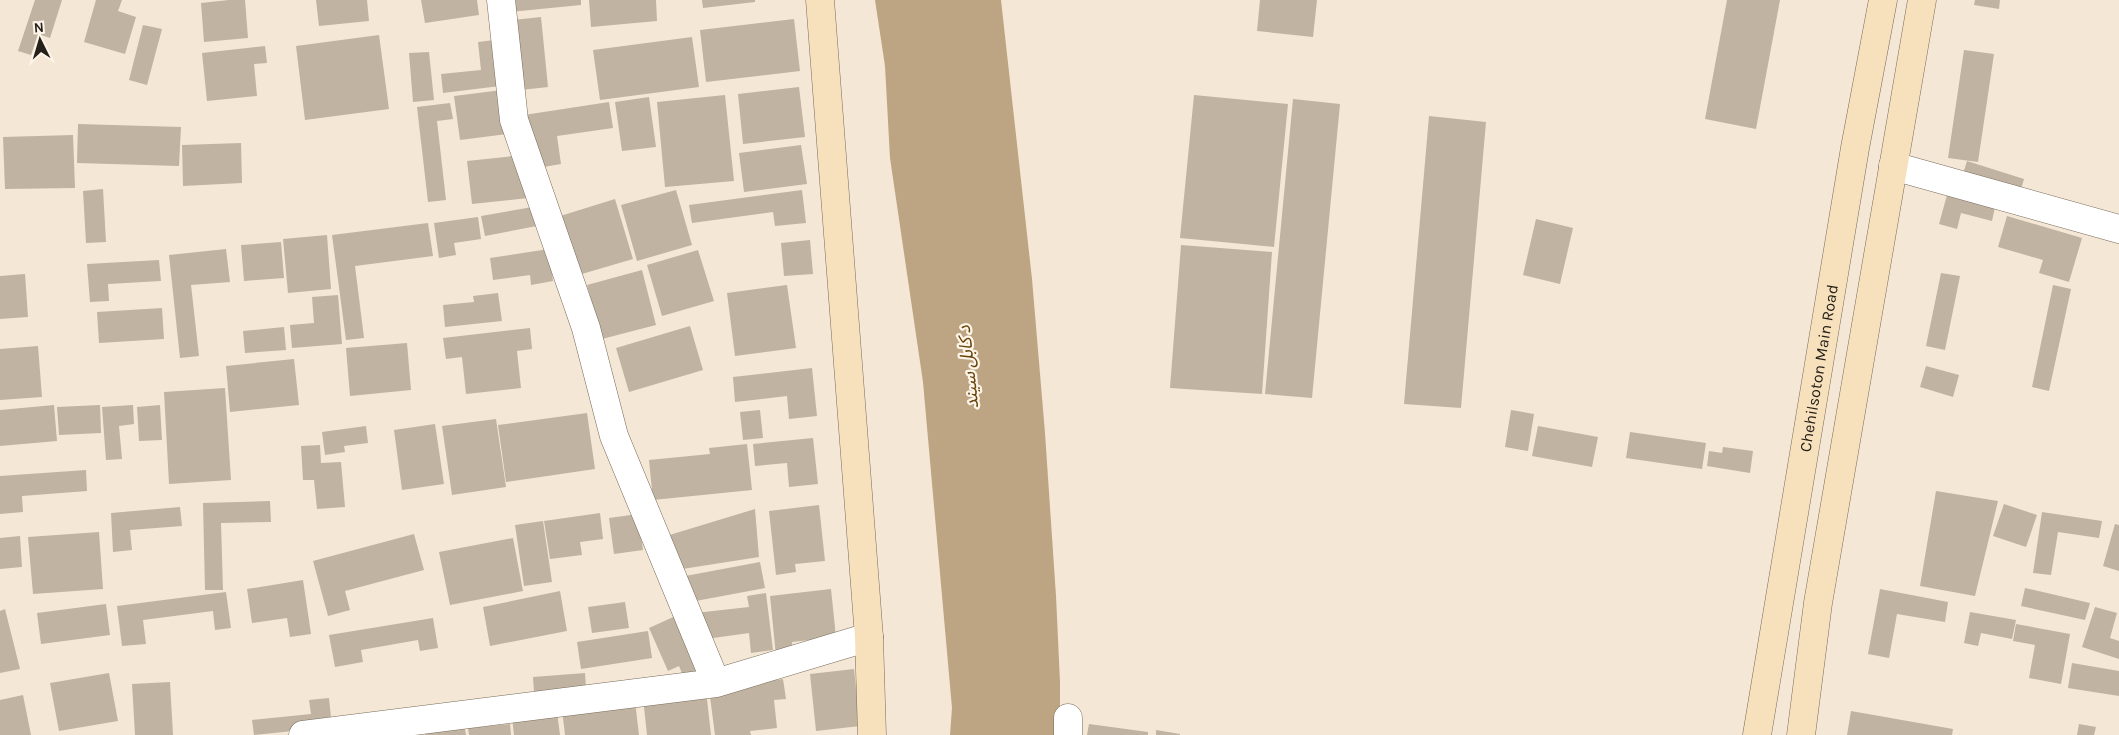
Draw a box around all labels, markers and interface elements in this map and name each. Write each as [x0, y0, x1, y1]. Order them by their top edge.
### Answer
north arrow [15, 15, 65, 65]
text: N [33, 19, 45, 36]
street label: Chehilsoton Main Road [1795, 283, 1842, 453]
water label: د کابل سيند [953, 324, 983, 410]

